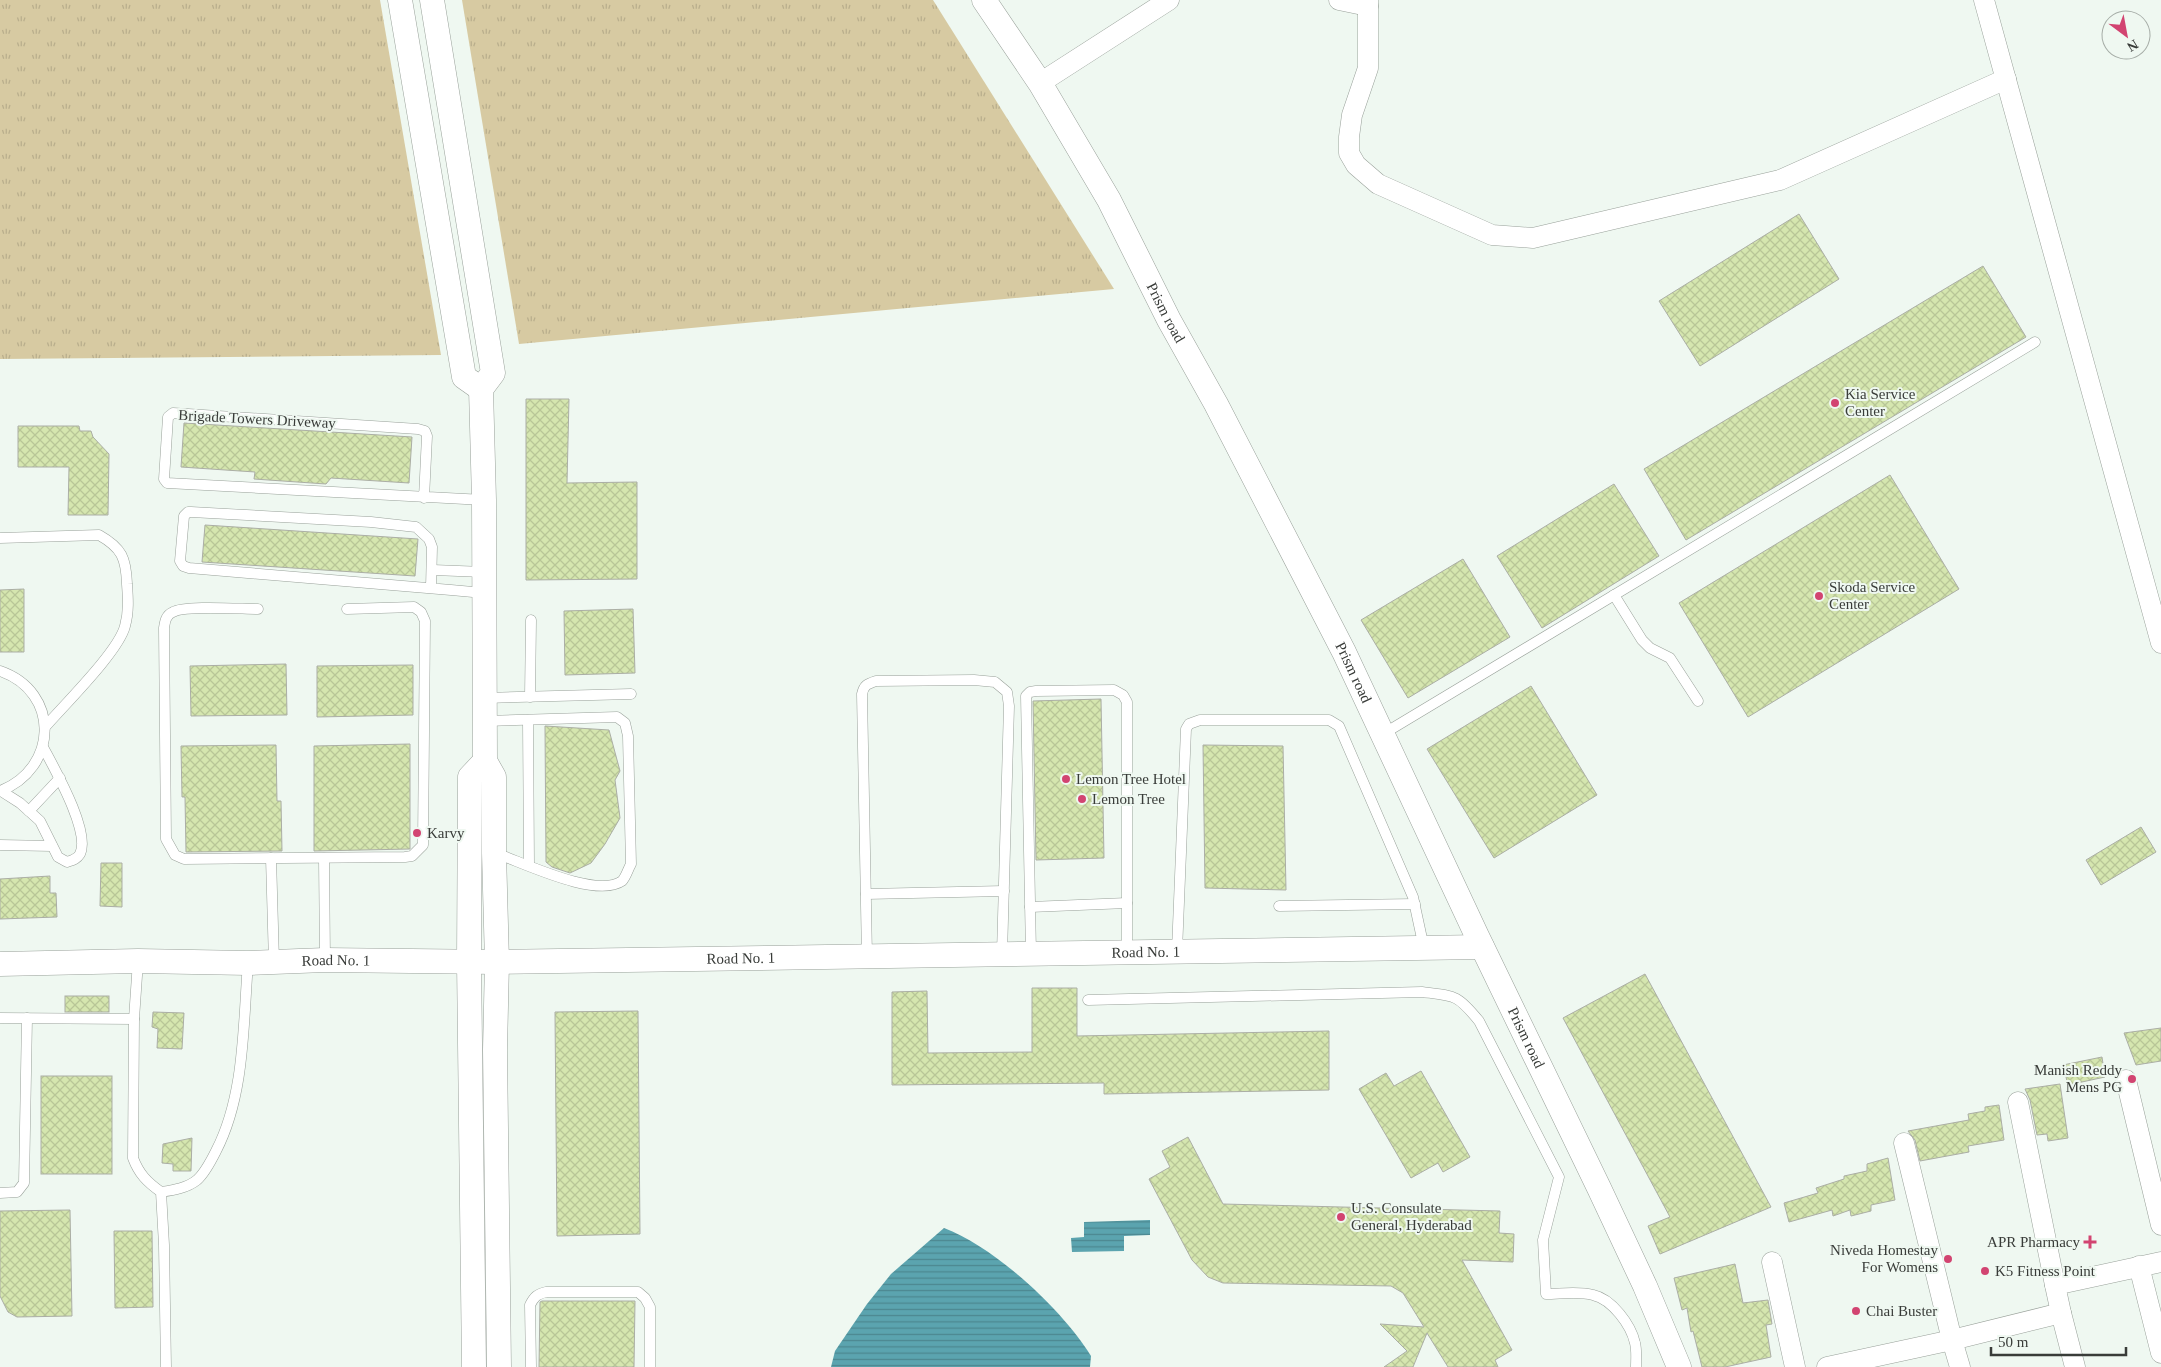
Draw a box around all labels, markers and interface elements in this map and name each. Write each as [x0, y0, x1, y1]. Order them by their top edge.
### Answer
north arrow [2101, 10, 2151, 60]
text: N [2124, 37, 2141, 55]
street label: Prism road [1144, 280, 1188, 346]
place label: Kia Service Center [1845, 386, 1916, 419]
marker: Kia Service Center [1829, 397, 1841, 409]
street label: Brigade Towers Driveway [178, 407, 337, 431]
place label: Skoda Service Center [1829, 579, 1916, 612]
marker: Skoda Service Center [1813, 590, 1825, 602]
street label: Prism road [1332, 639, 1375, 706]
place label: Lemon Tree Hotel [1076, 771, 1186, 787]
marker: Lemon Tree Hotel [1060, 773, 1072, 785]
place label: Lemon Tree [1092, 791, 1165, 807]
marker: Lemon Tree [1076, 793, 1088, 805]
place label: Karvy [427, 825, 465, 841]
marker: Karvy [411, 827, 423, 839]
street label: Road No. 1 [1111, 944, 1180, 961]
street label: Road No. 1 [706, 950, 775, 967]
street label: Road No. 1 [301, 952, 370, 969]
street label: Prism road [1505, 1005, 1548, 1071]
place label: Manish Reddy Mens PG [2034, 1062, 2122, 1095]
marker: Manish Reddy Mens PG [2126, 1073, 2138, 1085]
place label: U.S. Consulate General, Hyderabad [1351, 1200, 1472, 1233]
marker: U.S. Consulate General, Hyderabad [1335, 1211, 1347, 1223]
place label: APR Pharmacy [1987, 1234, 2080, 1250]
marker: APR Pharmacy [2084, 1236, 2096, 1248]
place label: Niveda Homestay For Womens [1830, 1242, 1938, 1275]
marker: Niveda Homestay For Womens [1942, 1253, 1954, 1265]
place label: K5 Fitness Point [1995, 1263, 2096, 1279]
marker: K5 Fitness Point [1979, 1265, 1991, 1277]
place label: Chai Buster [1866, 1303, 1937, 1319]
marker: Chai Buster [1850, 1305, 1862, 1317]
scale bar [1991, 1324, 2126, 1356]
text: 50 m [1998, 1334, 2029, 1350]

